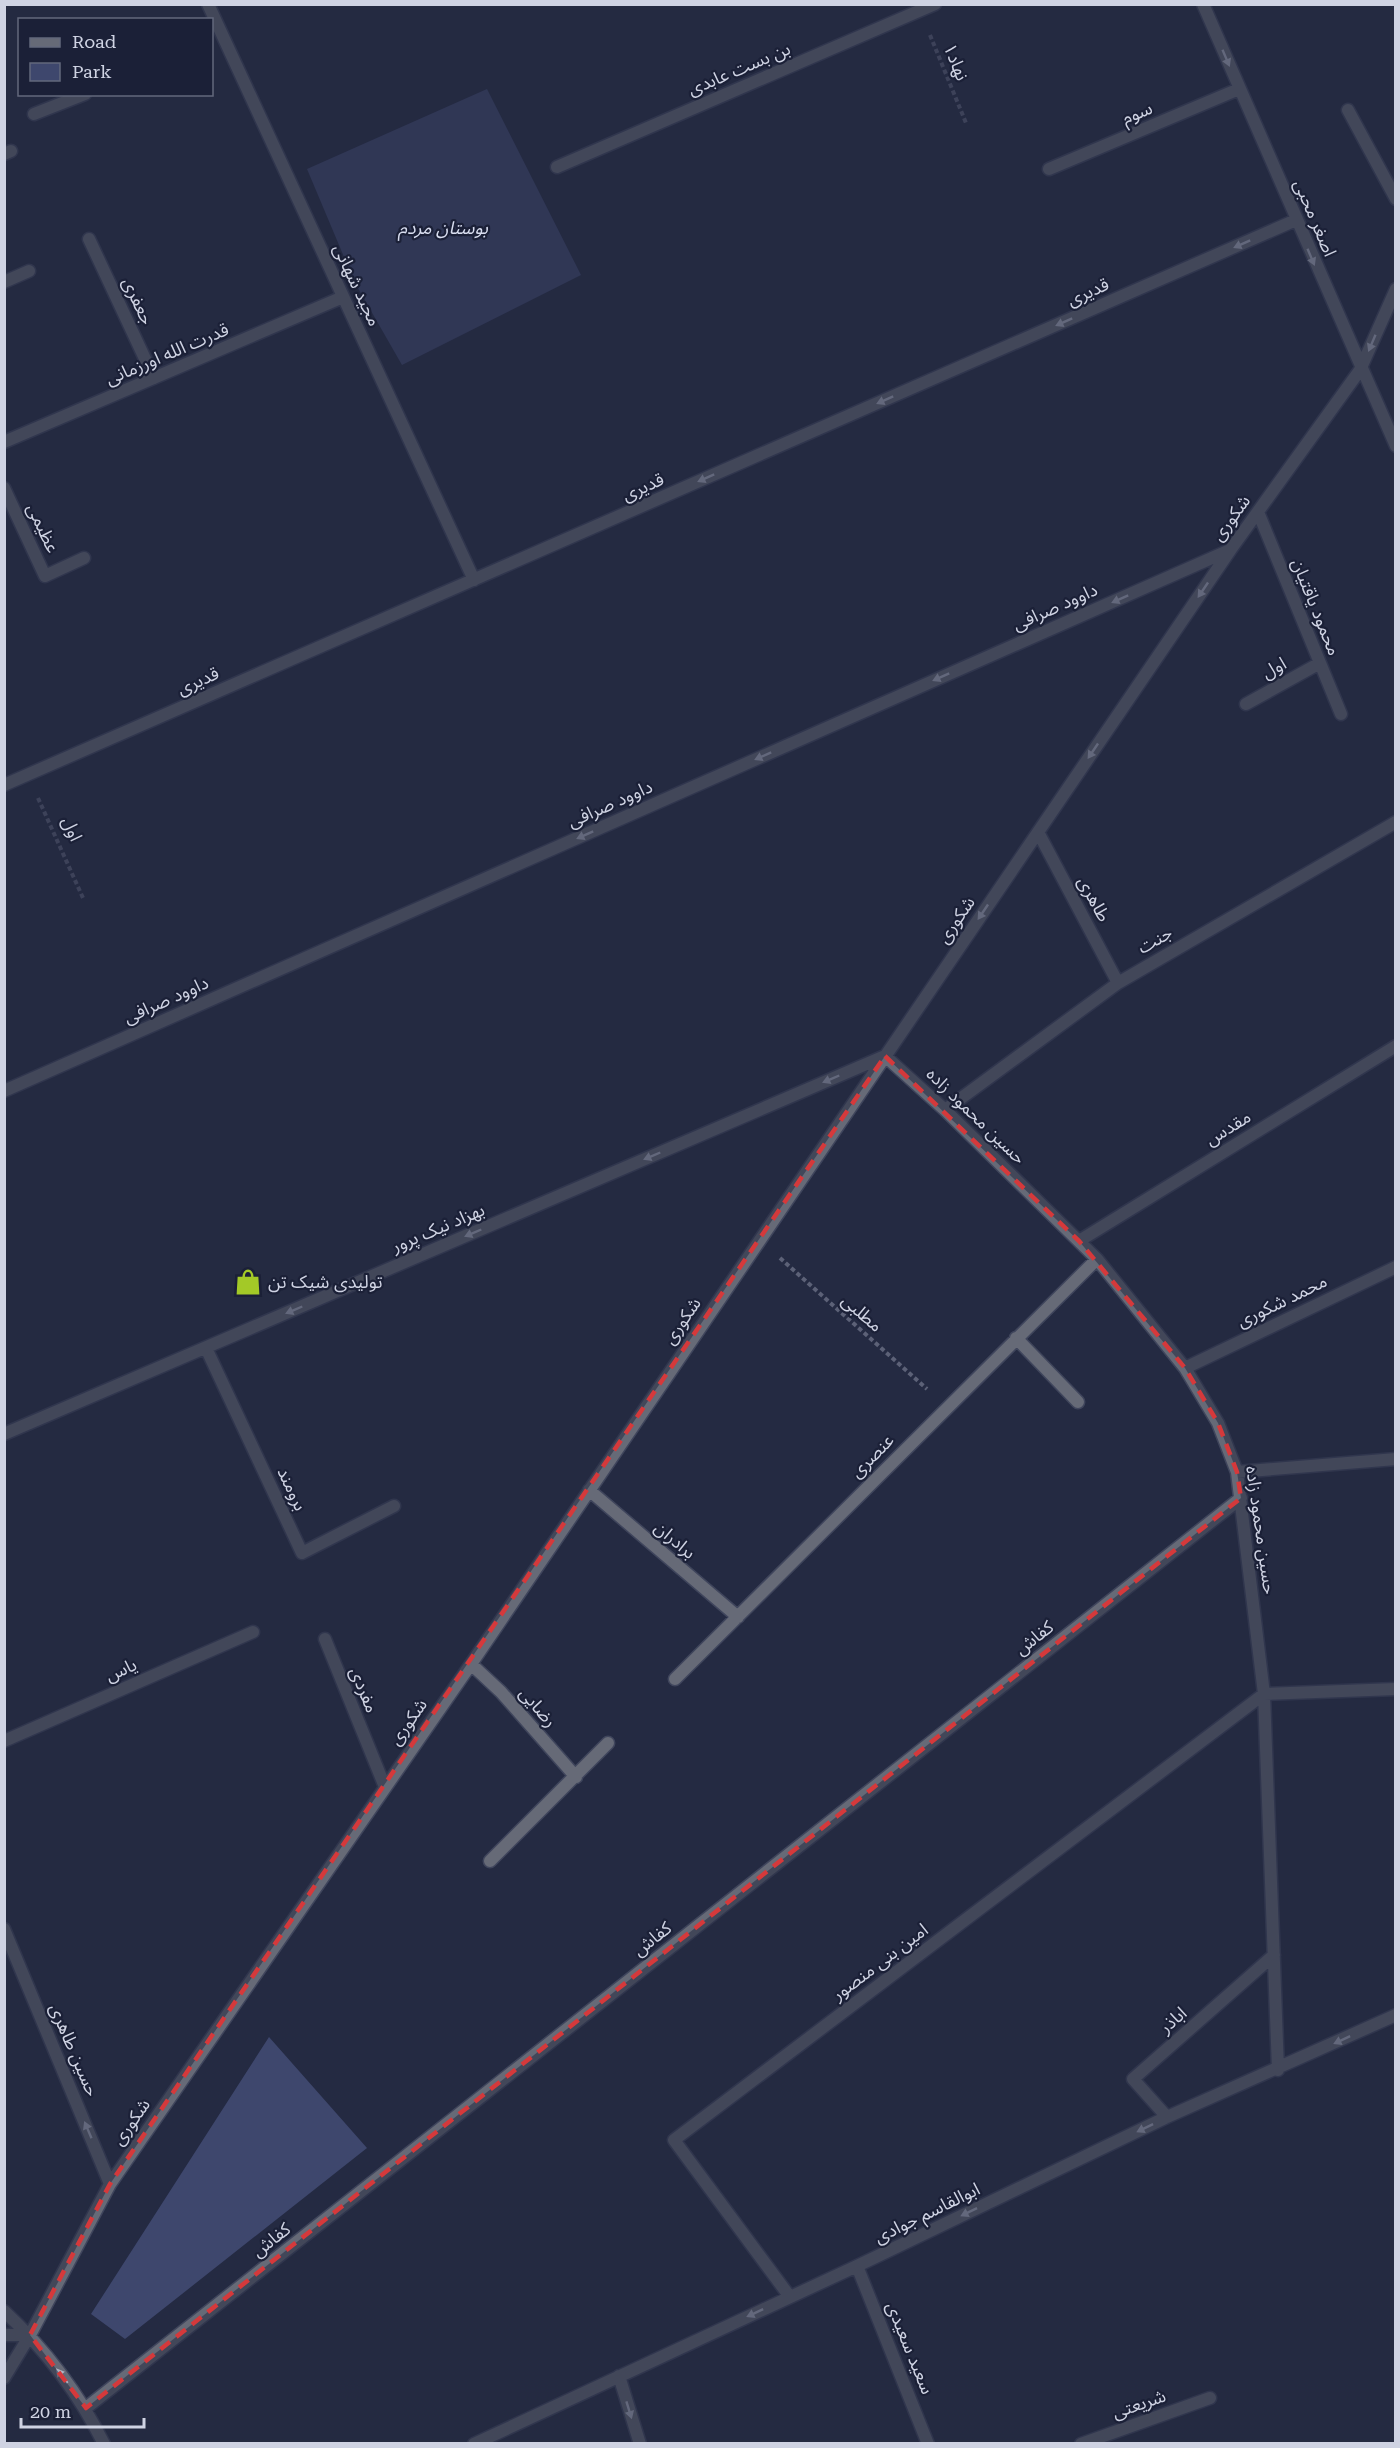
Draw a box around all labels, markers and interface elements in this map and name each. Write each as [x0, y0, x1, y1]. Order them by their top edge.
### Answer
legend [18, 18, 213, 96]
text: Road [72, 31, 117, 52]
street label: بن بست عابدی [684, 38, 794, 100]
street label: نهاد۱ [940, 40, 973, 83]
one-way arrow [1221, 50, 1231, 68]
text: Park [72, 61, 112, 82]
street label: سوم [1118, 97, 1157, 132]
street label: اصغر محبی [1289, 176, 1341, 260]
park label: بوستان مردم [397, 217, 488, 242]
one-way arrow [1233, 239, 1251, 249]
street label: مجید شهانی [328, 240, 386, 330]
one-way arrow [1307, 248, 1316, 265]
street label: قدیری [1064, 273, 1112, 311]
street label: جعفری [118, 274, 158, 328]
one-way arrow [1054, 317, 1072, 327]
street label: قدرت الله اورزمانی [102, 318, 232, 390]
one-way arrow [1367, 334, 1377, 352]
one-way arrow [876, 396, 894, 405]
street label: قدیری [619, 468, 667, 506]
one-way arrow [698, 474, 715, 483]
street label: شکوری [1207, 490, 1255, 546]
street label: عظیمی [22, 500, 64, 556]
street label: محمود یاقتیان [1287, 555, 1345, 659]
street label: داوود صرافی [1009, 579, 1101, 635]
one-way arrow [1197, 581, 1209, 597]
one-way arrow [1111, 594, 1128, 603]
street label: اول [1258, 652, 1290, 684]
street label: قدیری [174, 662, 222, 700]
one-way arrow [933, 673, 950, 682]
one-way arrow [1088, 743, 1099, 759]
one-way arrow [754, 752, 772, 761]
street label: داوود صرافی [564, 776, 656, 832]
street label: اول [57, 813, 87, 845]
one-way arrow [575, 830, 593, 840]
street label: طاهری [1073, 872, 1115, 926]
street label: شکوری [932, 892, 980, 948]
one-way arrow [978, 904, 989, 920]
street label: جنت [1134, 921, 1176, 958]
street label: داوود صرافی [120, 972, 212, 1028]
street label: حسین محمود زاده [922, 1063, 1030, 1169]
one-way arrow [822, 1075, 840, 1084]
street label: مقدس [1201, 1106, 1255, 1150]
one-way arrow [643, 1152, 661, 1161]
street label: بهزاد نیک پرور [387, 1199, 488, 1258]
one-way arrow [463, 1228, 481, 1238]
shop icon: تولیدی شیک تن [233, 1267, 263, 1297]
street label: محمد شکوری [1233, 1270, 1331, 1332]
place label: تولیدی شیک تن [268, 1271, 383, 1293]
street label: مطلبی [837, 1289, 887, 1337]
street label: شکوری [658, 1293, 706, 1349]
one-way arrow [284, 1305, 302, 1315]
street label: عنصری [845, 1429, 899, 1483]
street label: برومند [272, 1464, 312, 1514]
street label: حسین محمود زاده [1241, 1464, 1281, 1596]
street label: برادران [650, 1516, 700, 1564]
street label: کفاش [1010, 1616, 1058, 1660]
street label: یاس [102, 1653, 140, 1687]
street label: مفردی [345, 1664, 383, 1716]
street label: رضایی [515, 1682, 561, 1732]
street label: شکوری [384, 1694, 432, 1750]
street label: کفاش [628, 1917, 676, 1961]
street label: امین بنی منصور [827, 1919, 932, 2006]
street label: حسین طاهری [45, 2000, 103, 2100]
street label: اباذر [1154, 2002, 1191, 2039]
one-way arrow [1333, 2035, 1351, 2045]
street label: شکوری [107, 2094, 155, 2150]
one-way arrow [83, 2121, 92, 2139]
one-way arrow [1136, 2122, 1154, 2132]
street label: ابوالقاسم جوادی [870, 2178, 984, 2250]
one-way arrow [961, 2208, 978, 2217]
street label: کفاش [247, 2218, 295, 2262]
street label: سعید سعیدی [881, 2299, 939, 2397]
one-way arrow [746, 2309, 764, 2319]
one-way arrow [56, 2369, 68, 2385]
street label: شریعتی [1109, 2385, 1169, 2423]
scale bar [21, 2391, 144, 2429]
text: 20 m [30, 2401, 71, 2422]
one-way arrow [625, 2401, 635, 2419]

